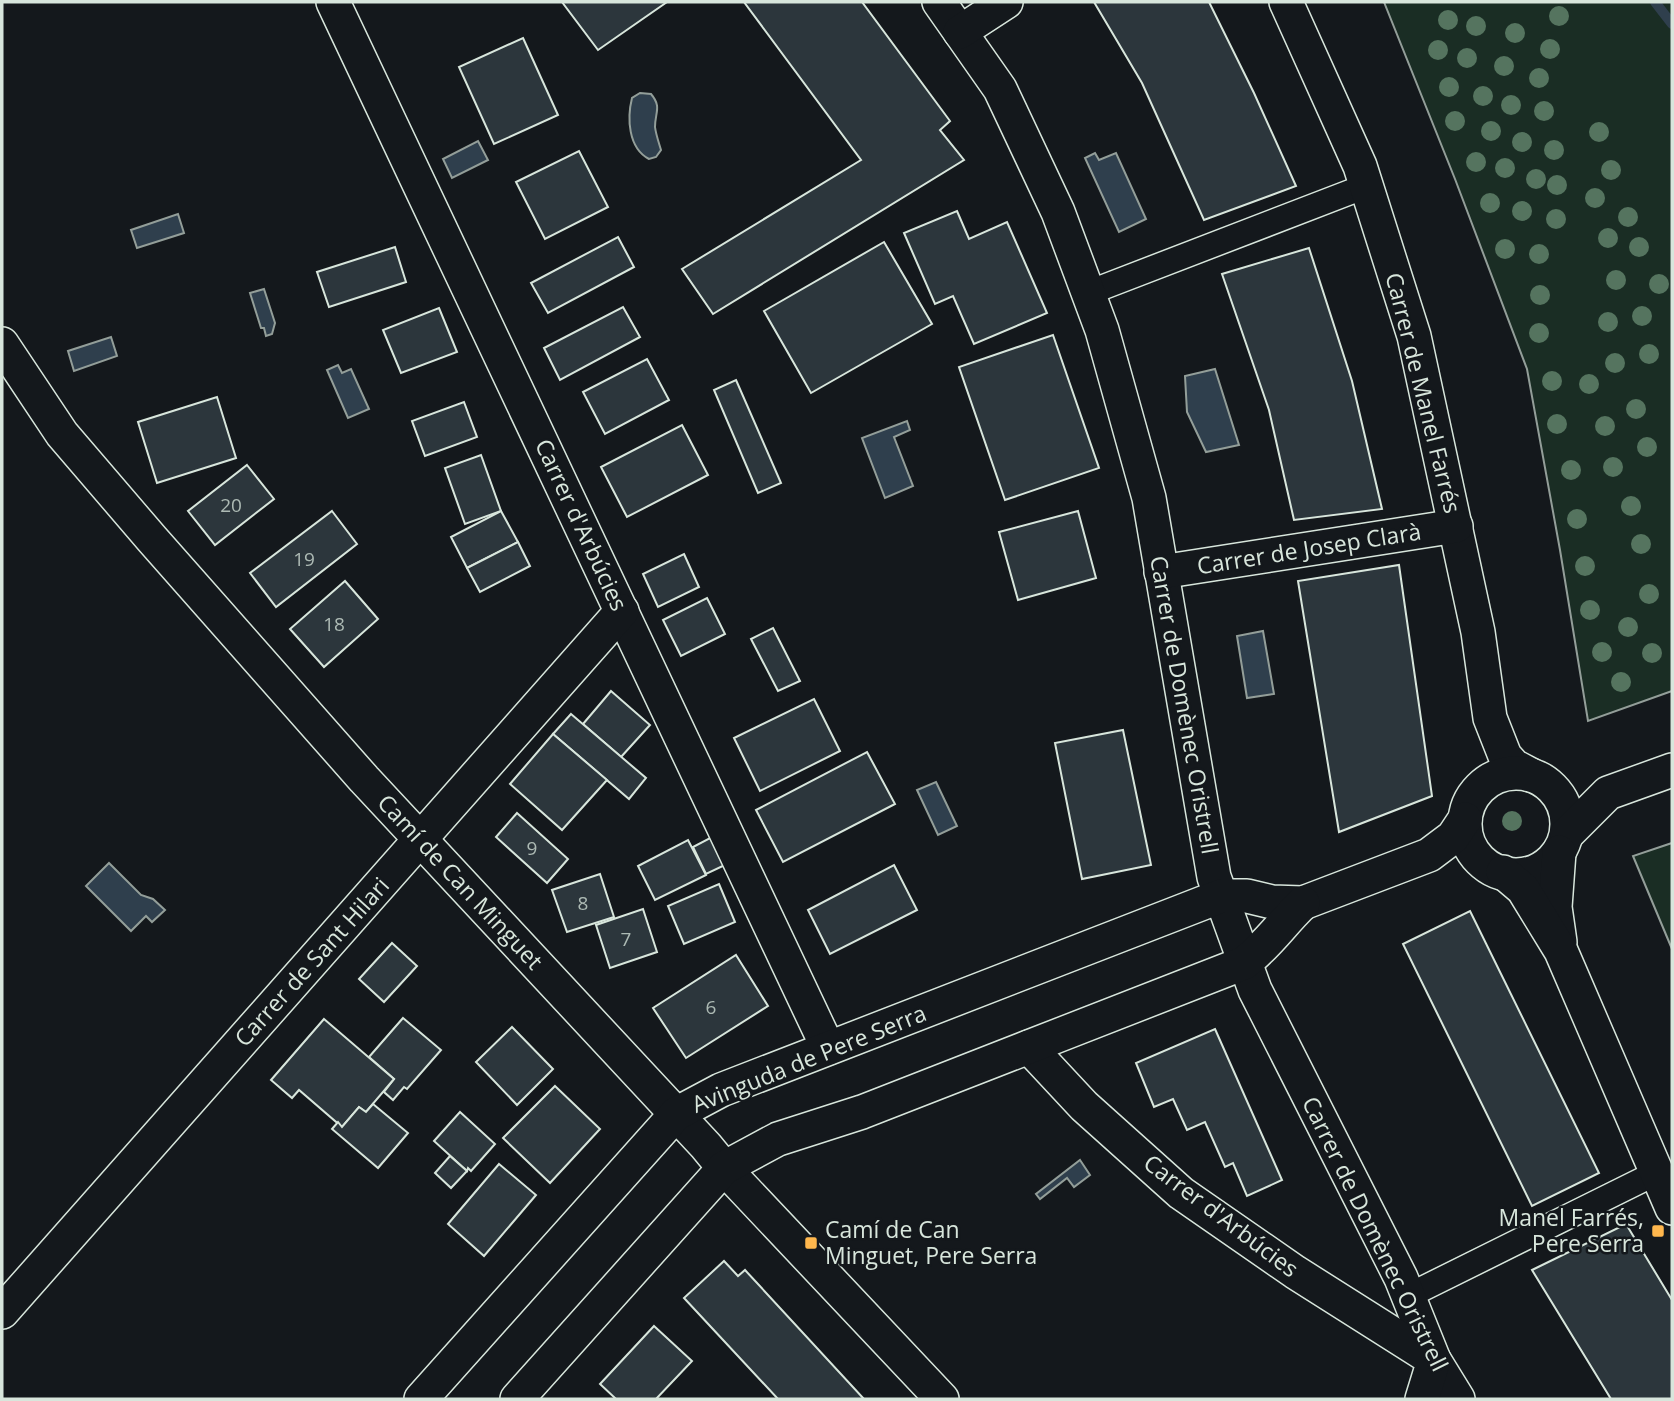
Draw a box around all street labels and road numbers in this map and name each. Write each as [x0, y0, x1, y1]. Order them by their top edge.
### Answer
street label: Carrer de Manel Farrés [1379, 269, 1469, 516]
street label: Carrer d'Arbúcies [528, 433, 636, 616]
street label: Carrer de Josep Clarà [1194, 514, 1423, 582]
street label: Carrer de Domènec Oristrell [1143, 553, 1227, 856]
street label: Camí de Can Minguet [371, 787, 551, 976]
street label: Carrer de Sant Hilari [227, 870, 396, 1053]
street label: Avinguda de Pere Serra [687, 996, 931, 1120]
street label: Carrer de Domènec Oristrell [1295, 1091, 1457, 1376]
street label: Carrer d'Arbúcies [1138, 1146, 1306, 1284]

